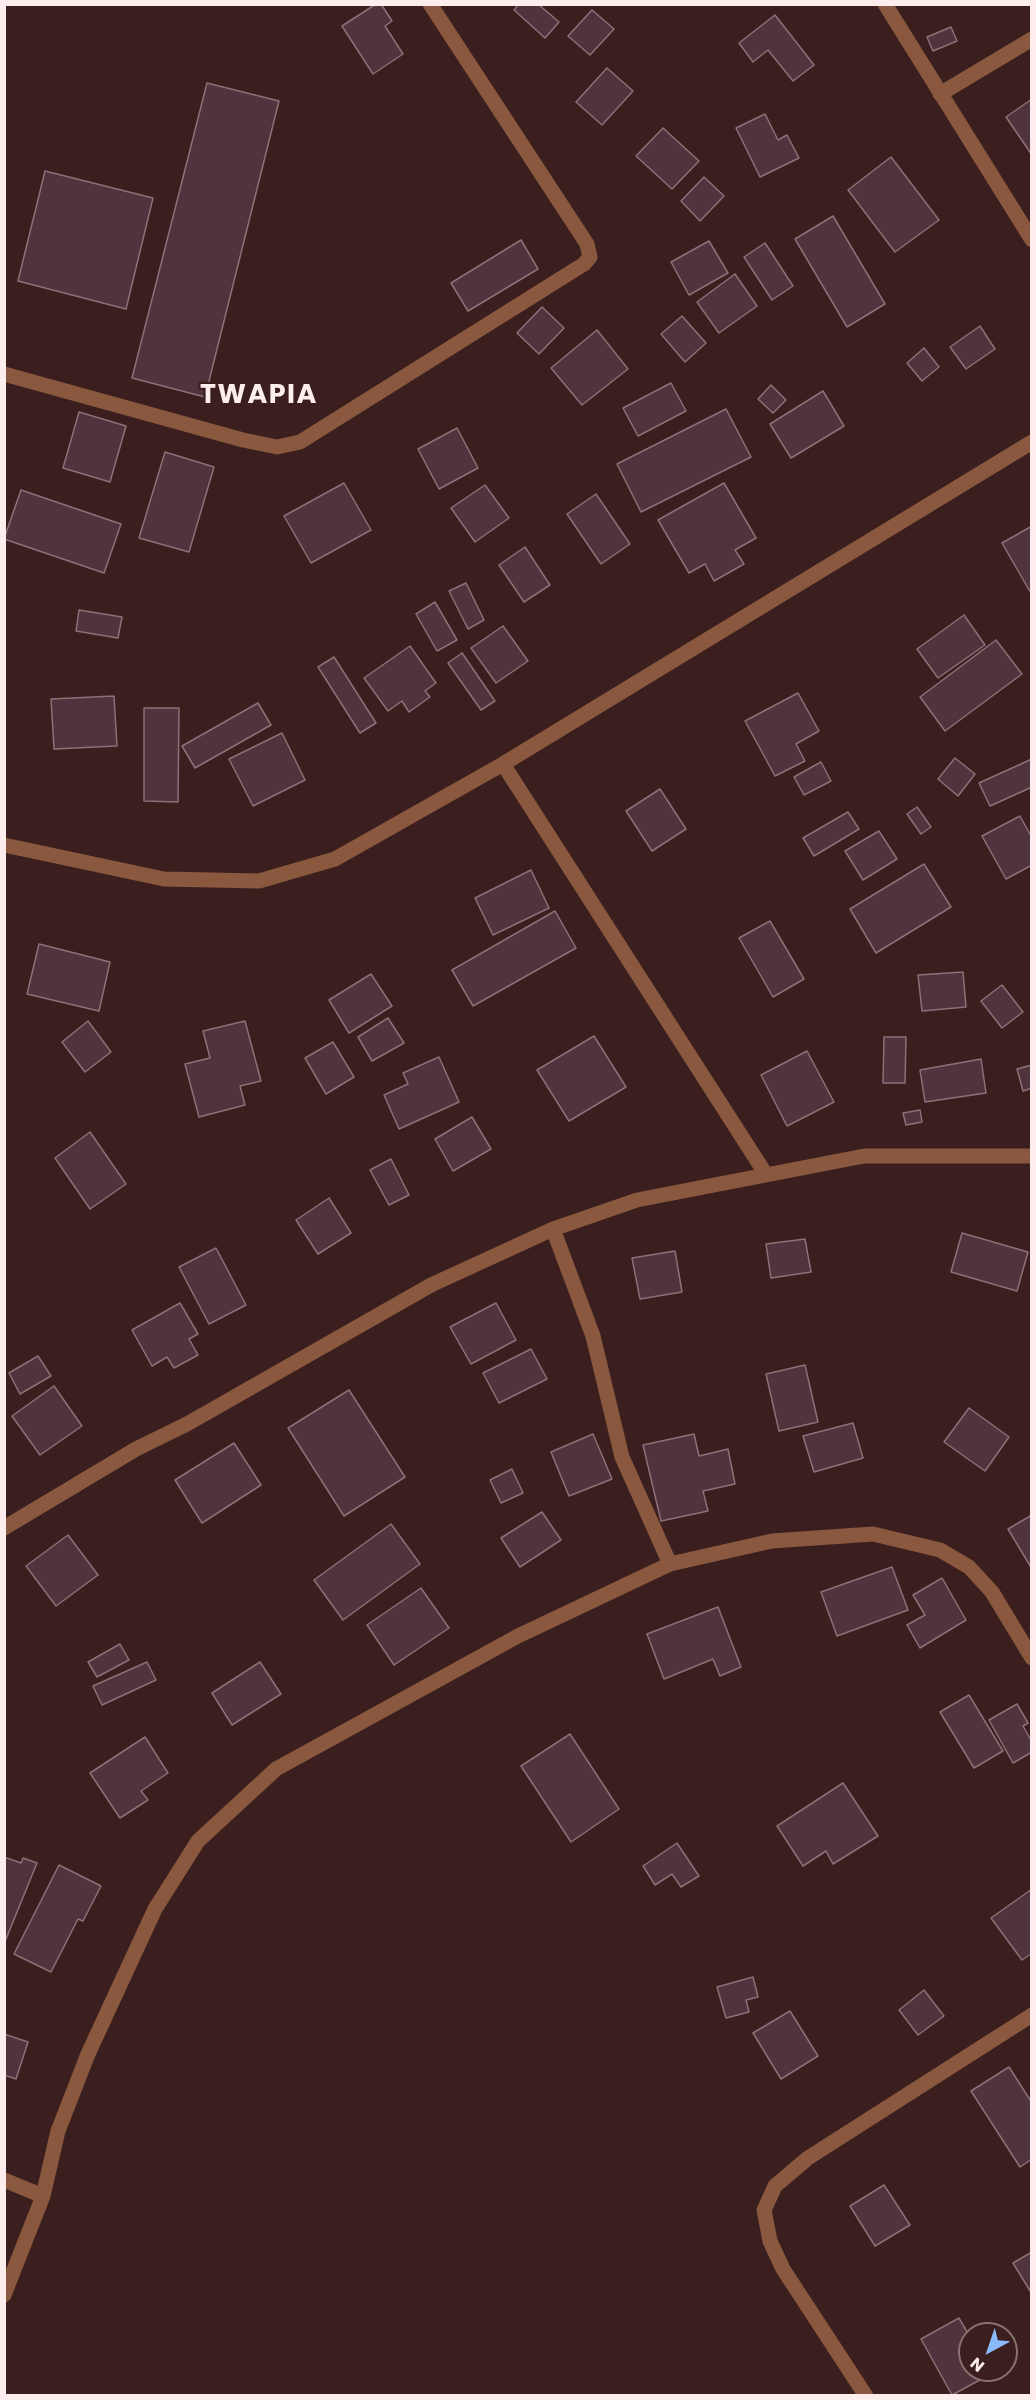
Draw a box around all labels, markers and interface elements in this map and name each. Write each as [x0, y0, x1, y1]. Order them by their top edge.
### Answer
district label: TWAPIA [200, 380, 318, 412]
north arrow [958, 2322, 1018, 2382]
text: N [965, 2352, 989, 2377]

